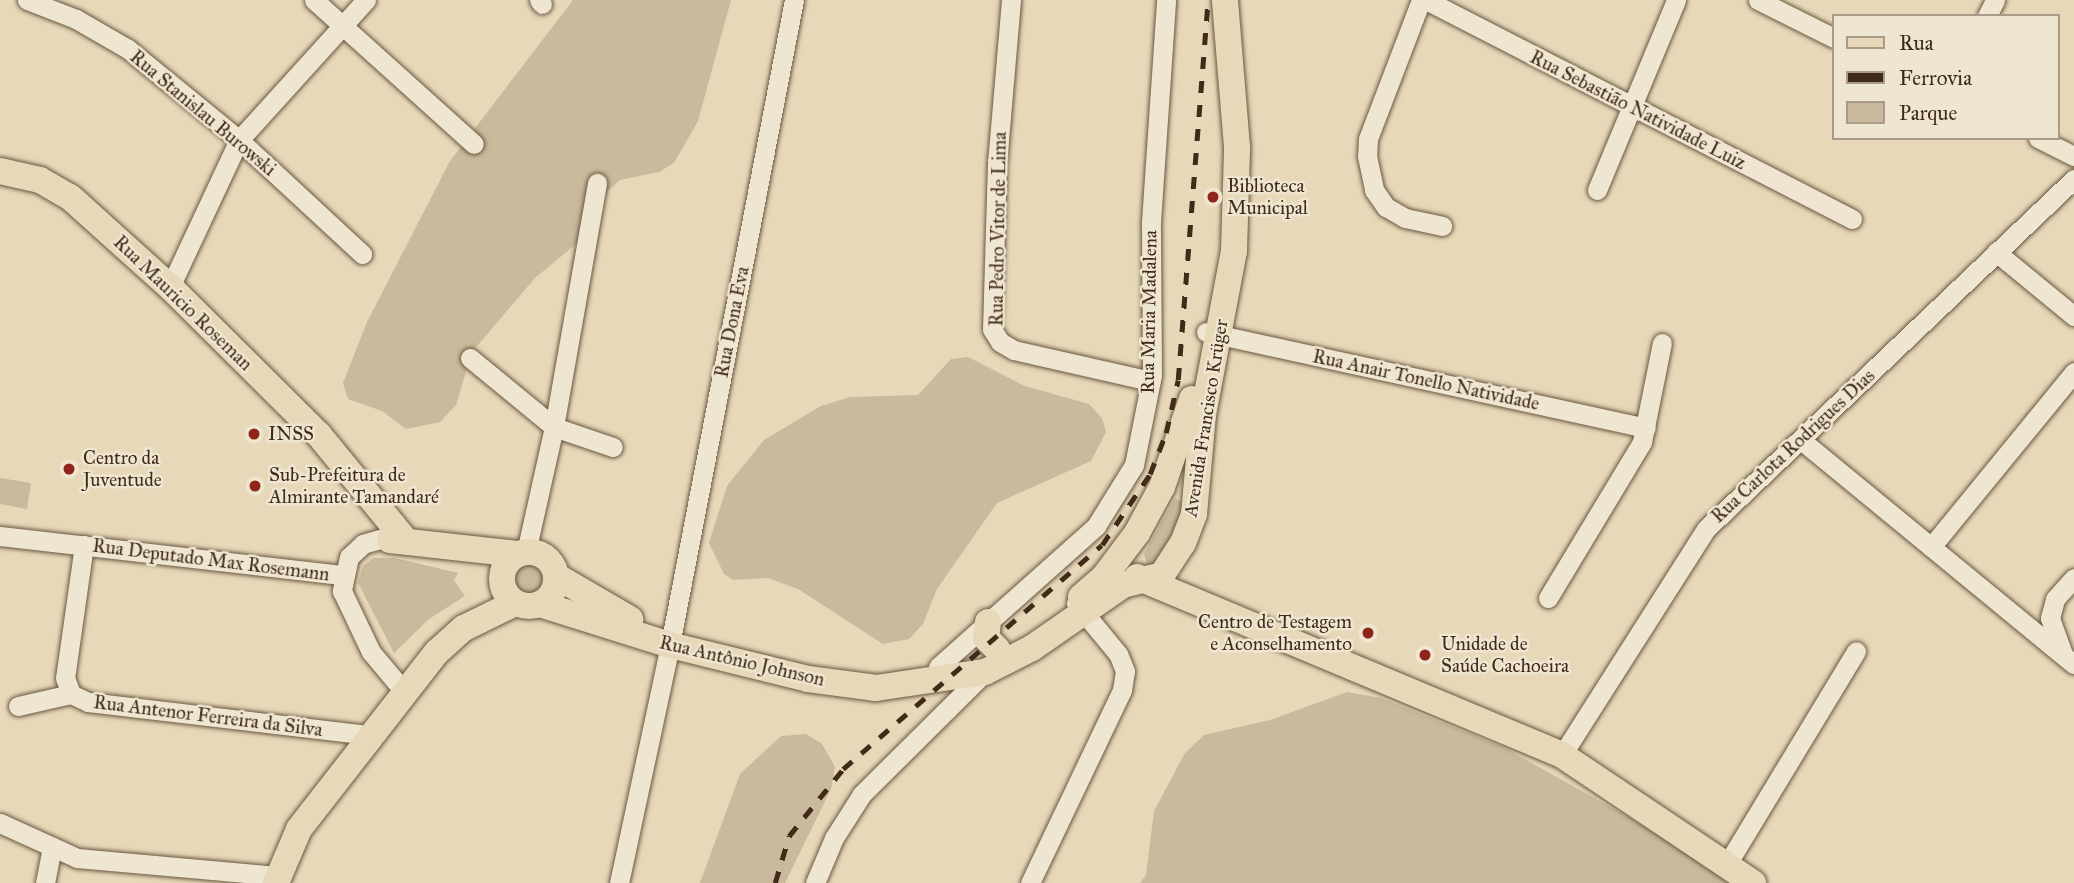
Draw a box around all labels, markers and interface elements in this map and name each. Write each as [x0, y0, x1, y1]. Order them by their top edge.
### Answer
legend [1832, 14, 2060, 140]
text: Rua [1899, 30, 1934, 56]
street label: Rua Stanislau Burowski [125, 45, 281, 181]
street label: Rua Sebastião Natividade Luiz [1526, 46, 1750, 174]
text: Ferrovia [1899, 65, 1972, 91]
text: Parque [1899, 100, 1957, 126]
street label: Rua Pedro Vitor de Lima [985, 131, 1011, 327]
place label: Biblioteca Municipal [1227, 175, 1308, 219]
marker: Biblioteca Municipal [1205, 189, 1221, 205]
street label: Rua Maria Madalena [1136, 230, 1162, 394]
street label: Rua Mauricio Roseman [109, 231, 257, 375]
street label: Rua Dona Eva [710, 264, 754, 380]
street label: Avenida Francisco Krüger [1179, 317, 1233, 519]
street label: Rua Anair Tonello Natividade [1311, 345, 1541, 415]
street label: Rua Carlota Rodrigues Dias [1707, 364, 1879, 528]
place label: INSS [268, 423, 314, 445]
marker: INSS [246, 426, 262, 442]
place label: Centro da Juventude [83, 447, 162, 491]
marker: Centro da Juventude [61, 461, 77, 477]
place label: Sub-Prefeitura de Almirante Tamandaré [269, 464, 439, 508]
marker: Sub-Prefeitura de Almirante Tamandaré [247, 478, 263, 494]
street label: Rua Deputado Max Rosemann [91, 534, 331, 586]
place label: Centro de Testagem e Aconselhamento [1198, 611, 1352, 655]
marker: Centro de Testagem e Aconselhamento [1358, 623, 1378, 643]
street label: Rua Antônio Johnson [657, 631, 827, 691]
place label: Unidade de Saúde Cachoeira [1441, 633, 1569, 677]
marker: Unidade de Saúde Cachoeira [1415, 645, 1435, 665]
street label: Rua Antenor Ferreira da Silva [92, 691, 324, 741]

